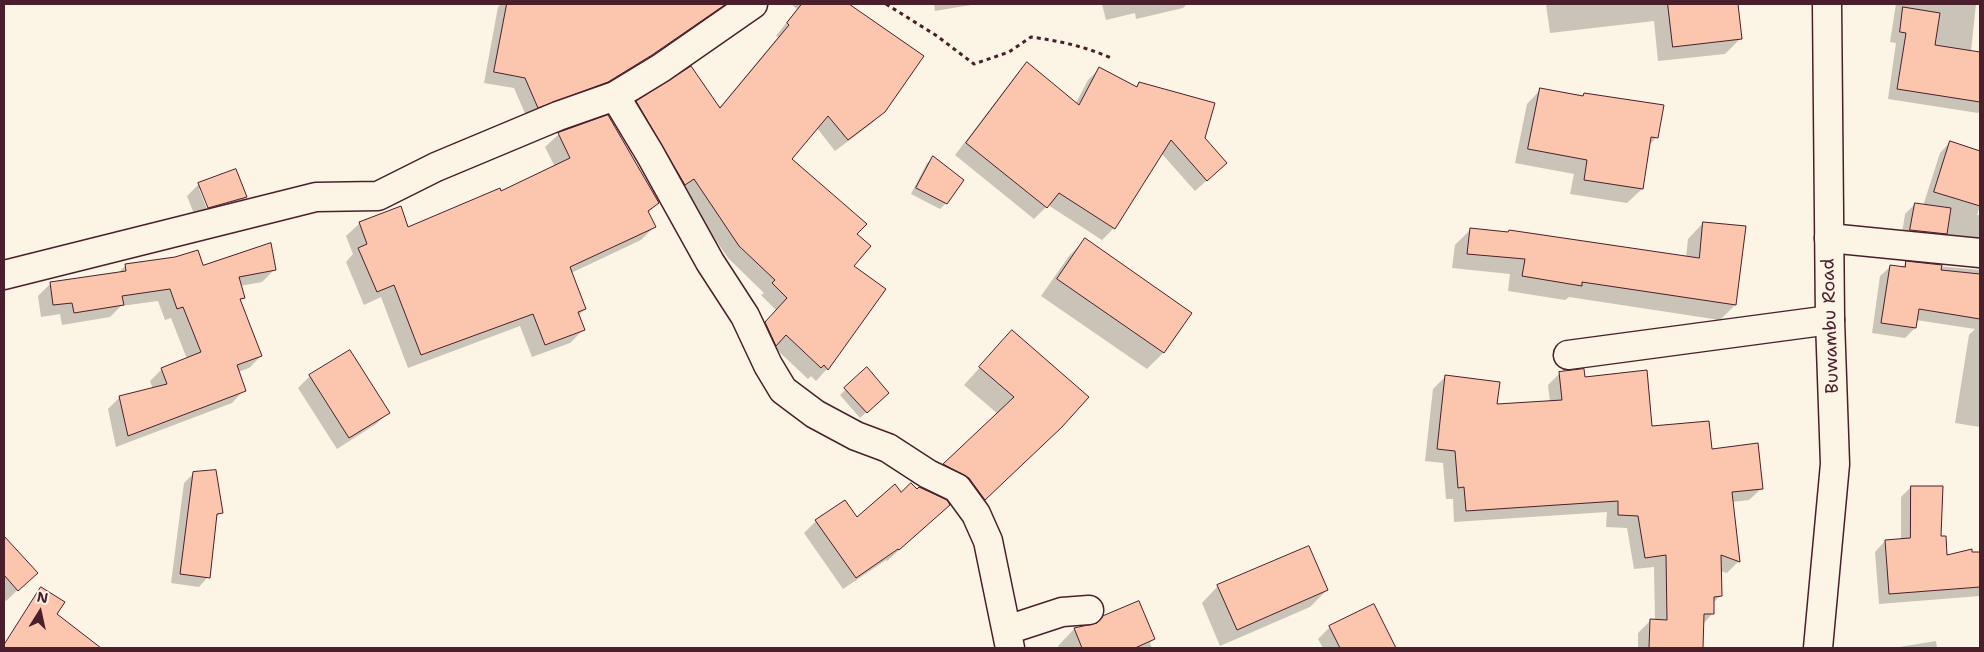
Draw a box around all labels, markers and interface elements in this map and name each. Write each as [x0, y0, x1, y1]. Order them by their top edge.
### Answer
street label: Buwambu Road [1818, 258, 1844, 394]
north arrow [15, 587, 65, 637]
text: N [36, 587, 50, 607]

